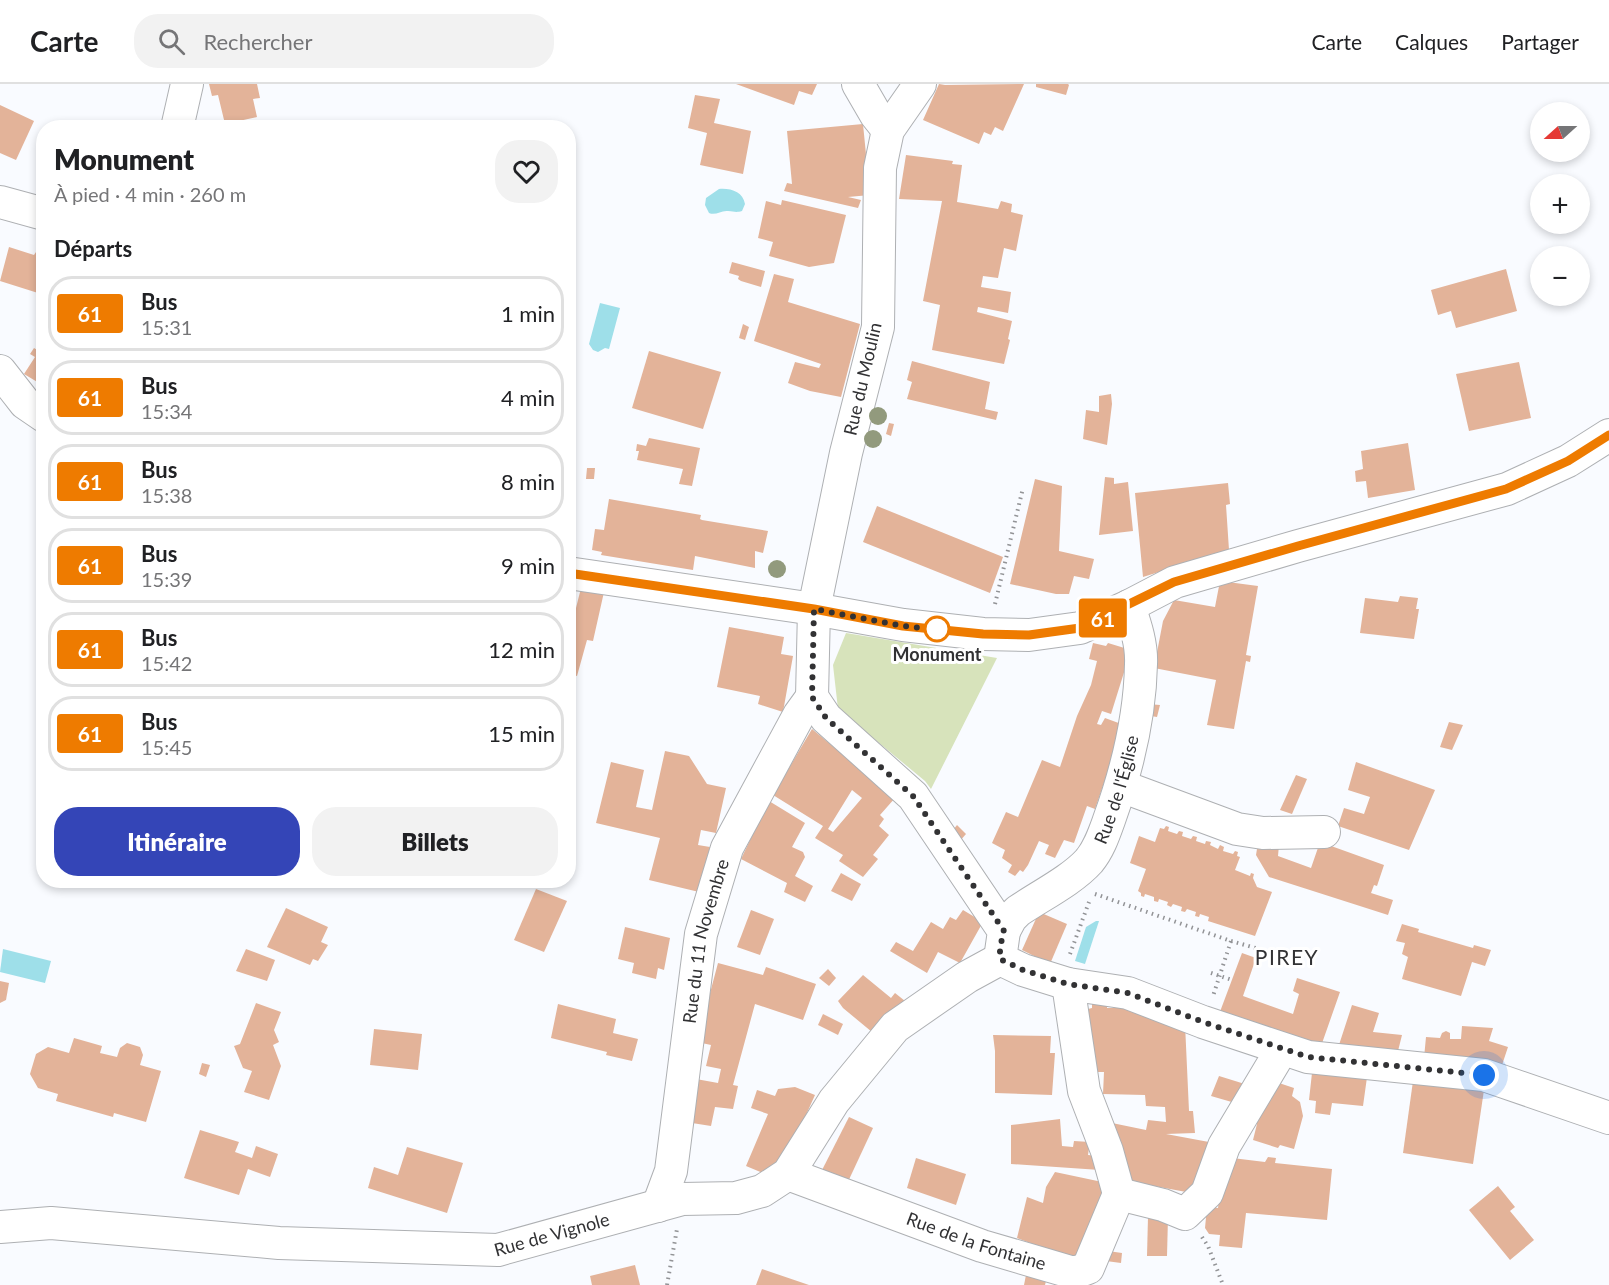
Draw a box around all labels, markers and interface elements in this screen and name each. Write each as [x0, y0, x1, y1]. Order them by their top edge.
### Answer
search box [134, 14, 554, 68]
text: Carte [30, 24, 98, 58]
icon: search [155, 25, 188, 58]
text: Rechercher [203, 28, 312, 55]
text: Carte [1311, 29, 1362, 54]
text: Calques [1395, 29, 1468, 54]
text: Partager [1501, 29, 1579, 54]
north arrow [1530, 102, 1590, 162]
map controls [1530, 102, 1590, 306]
button: heart [495, 140, 558, 203]
text: Monument [54, 142, 194, 176]
button: + [1530, 174, 1590, 234]
text: À pied · 4 min · 260 m [54, 182, 246, 206]
text: Départs [54, 235, 132, 262]
button: − [1530, 246, 1590, 306]
text: Bus [141, 288, 177, 315]
text: 1 min [501, 300, 555, 327]
text: 61 [78, 301, 102, 326]
text: 15:31 [141, 315, 192, 339]
street label: Rue du Moulin [838, 320, 886, 437]
text: Bus [141, 372, 177, 399]
text: 4 min [501, 384, 555, 411]
text: 61 [78, 385, 102, 410]
text: 15:34 [141, 399, 192, 423]
text: Bus [141, 456, 177, 483]
text: 8 min [501, 468, 555, 495]
text: 61 [78, 469, 102, 494]
text: 15:38 [141, 483, 192, 507]
text: Bus [141, 540, 177, 567]
text: 9 min [501, 552, 555, 579]
text: 61 [78, 553, 102, 578]
text: 15:39 [141, 567, 192, 591]
line badge: 61 [1076, 598, 1130, 638]
text: 61 [1091, 606, 1115, 631]
marker: Monument [924, 616, 950, 642]
text: Bus [141, 624, 177, 651]
text: 12 min [488, 636, 555, 663]
text: 61 [78, 637, 102, 662]
place label: Monument [893, 643, 982, 665]
text: 15:42 [141, 651, 192, 675]
text: Bus [141, 708, 177, 735]
text: 15 min [488, 720, 555, 747]
text: 61 [78, 721, 102, 746]
street label: Rue de l'Église [1089, 733, 1143, 847]
text: 15:45 [141, 735, 192, 759]
button: Itinéraire [54, 807, 300, 876]
button: Billets [312, 807, 558, 876]
street label: Rue du 11 Novembre [678, 856, 733, 1025]
district label: PIREY [1255, 944, 1319, 969]
your location [1469, 1060, 1499, 1090]
street label: Rue de la Fontaine [904, 1207, 1049, 1274]
street label: Rue de Vignole [491, 1208, 612, 1261]

